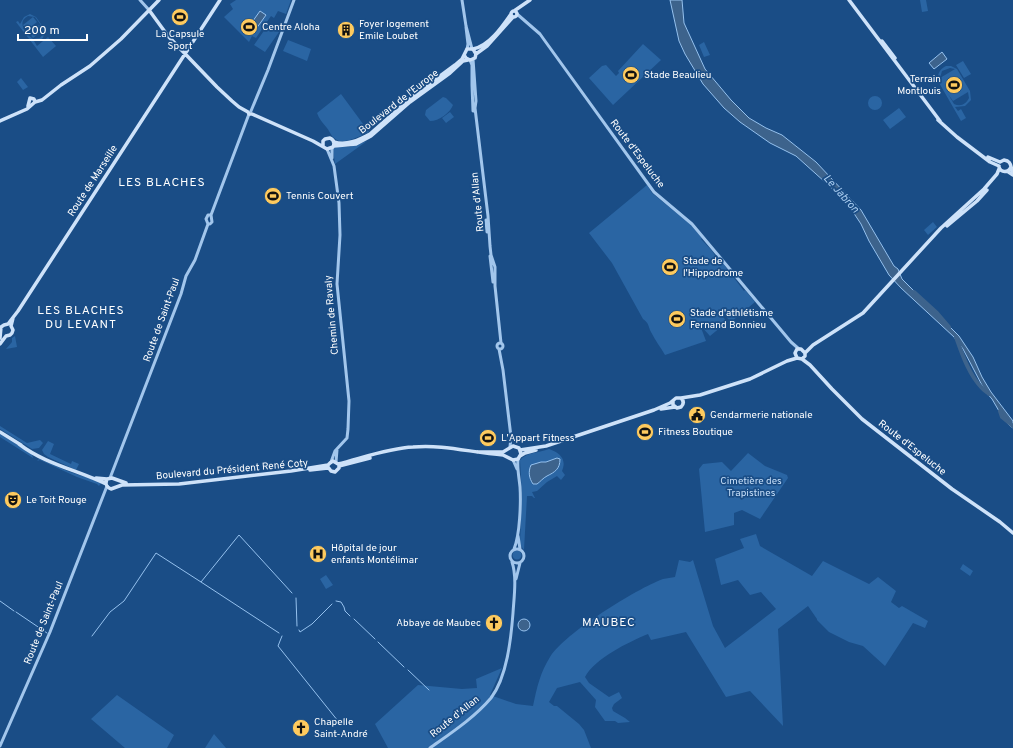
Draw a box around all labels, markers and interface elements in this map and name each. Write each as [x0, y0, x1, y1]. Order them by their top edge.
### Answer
sports icon: La Capsule Sport [170, 7, 190, 27]
scale bar [18, 16, 87, 42]
sports icon: Centre Aloha [239, 17, 259, 37]
place label: Foyer logement Emile Loubet [359, 18, 429, 43]
building icon: Foyer logement Emile Loubet [336, 20, 356, 40]
place label: Centre Aloha [262, 21, 320, 34]
text: 200 m [24, 23, 60, 39]
place label: La Capsule Sport [156, 28, 204, 53]
sports icon: Stade Beaulieu [621, 65, 641, 85]
street label: Boulevard de l'Europe [356, 67, 442, 137]
place label: Stade Beaulieu [644, 69, 711, 82]
place label: Terrain Montlouis [897, 73, 941, 98]
sports icon: Terrain Montlouis [944, 75, 964, 95]
street label: Route d'Espeluche [607, 117, 667, 191]
street label: Route de Marseille [65, 143, 121, 219]
street label: Route d'Allan [468, 172, 488, 232]
water label: Le Jabron [820, 172, 862, 216]
district label: LES BLACHES [118, 175, 206, 191]
sports icon: Tennis Couvert [263, 186, 283, 206]
place label: Tennis Couvert [286, 190, 354, 203]
place label: Stade de l'Hippodrome [683, 255, 743, 280]
sports icon: Stade de l'Hippodrome [660, 257, 680, 277]
street label: Chemin de Ravaly [322, 275, 342, 355]
street label: Route de Saint-Paul [141, 276, 183, 364]
district label: LES BLACHES DU LEVANT [37, 303, 125, 333]
place label: Stade d'athlétisme Fernand Bonnieu [690, 307, 773, 332]
sports icon: Stade d'athlétisme Fernand Bonnieu [667, 309, 687, 329]
public building icon: Gendarmerie nationale [687, 405, 707, 425]
place label: Gendarmerie nationale [710, 409, 813, 422]
street label: Route d'Espeluche [875, 417, 949, 479]
sports icon: Fitness Boutique [635, 422, 655, 442]
place label: Fitness Boutique [658, 426, 733, 439]
sports icon: L'Appart Fitness [478, 428, 498, 448]
place label: L'Appart Fitness [501, 432, 575, 445]
street label: Boulevard du Président René Coty [155, 457, 309, 483]
park label: Cimetière des Trapistines [720, 475, 782, 500]
theatre icon: Le Toit Rouge [3, 490, 23, 510]
place label: Le Toit Rouge [26, 494, 87, 507]
place label: Hôpital de jour enfants Montélimar [331, 542, 418, 567]
hospital icon: Hôpital de jour enfants Montélimar [308, 544, 328, 564]
street label: Route de Saint-Paul [21, 580, 67, 666]
church icon: Abbaye de Maubec [484, 613, 504, 633]
district label: MAUBEC [582, 615, 636, 631]
place label: Abbaye de Maubec [396, 617, 481, 630]
street label: Route d'Allan [428, 693, 482, 741]
place label: Chapelle Saint-André [314, 716, 368, 741]
church icon: Chapelle Saint-André [291, 718, 311, 738]

